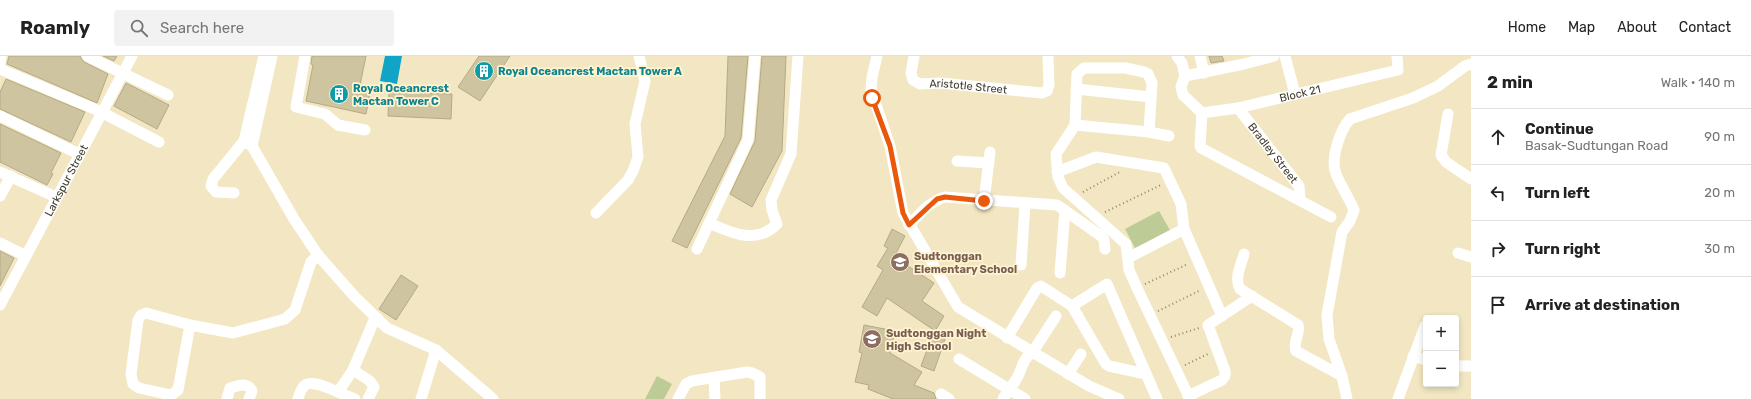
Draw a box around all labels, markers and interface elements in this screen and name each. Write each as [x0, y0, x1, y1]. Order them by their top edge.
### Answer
search box [114, 10, 394, 46]
text: Roamly [20, 16, 90, 39]
icon: search [128, 17, 150, 39]
text: Search here [160, 19, 244, 37]
text: Home [1508, 19, 1546, 36]
text: Map [1568, 19, 1595, 36]
text: About [1617, 19, 1657, 36]
text: Contact [1679, 19, 1731, 36]
building icon: Royal Oceancrest Mactan Tower A [473, 60, 495, 82]
place label: Royal Oceancrest Mactan Tower A [498, 65, 682, 78]
text: 2 min [1487, 72, 1533, 92]
text: Walk · 140 m [1661, 75, 1735, 90]
street label: Aristotle Street [929, 77, 1008, 97]
place label: Royal Oceancrest Mactan Tower C [353, 82, 449, 108]
building icon: Royal Oceancrest Mactan Tower C [328, 83, 350, 105]
street label: Block 21 [1278, 83, 1322, 105]
route start [863, 89, 881, 107]
street label: Bradley Street [1245, 120, 1301, 187]
text: Continue [1525, 120, 1594, 138]
icon: ahead [1487, 126, 1509, 148]
text: 90 m [1704, 129, 1735, 144]
text: Basak-Sudtungan Road [1525, 138, 1668, 153]
street label: Larkspur Street [42, 142, 91, 219]
icon: left [1487, 182, 1509, 204]
text: Turn left [1525, 184, 1590, 202]
text: 20 m [1704, 185, 1735, 200]
route end [975, 192, 993, 210]
icon: right [1487, 238, 1509, 260]
text: Turn right [1525, 240, 1600, 258]
text: 30 m [1704, 241, 1735, 256]
place label: Sudtonggan Elementary School [914, 250, 1017, 276]
school or university icon: Sudtonggan Elementary School [889, 251, 911, 273]
icon: arrive [1487, 294, 1509, 316]
text: Arrive at destination [1525, 296, 1680, 314]
map controls [1423, 315, 1459, 387]
button: + [1423, 315, 1459, 351]
place label: Sudtonggan Night High School [886, 327, 986, 353]
school or university icon: Sudtonggan Night High School [861, 328, 883, 350]
button: − [1423, 351, 1459, 387]

